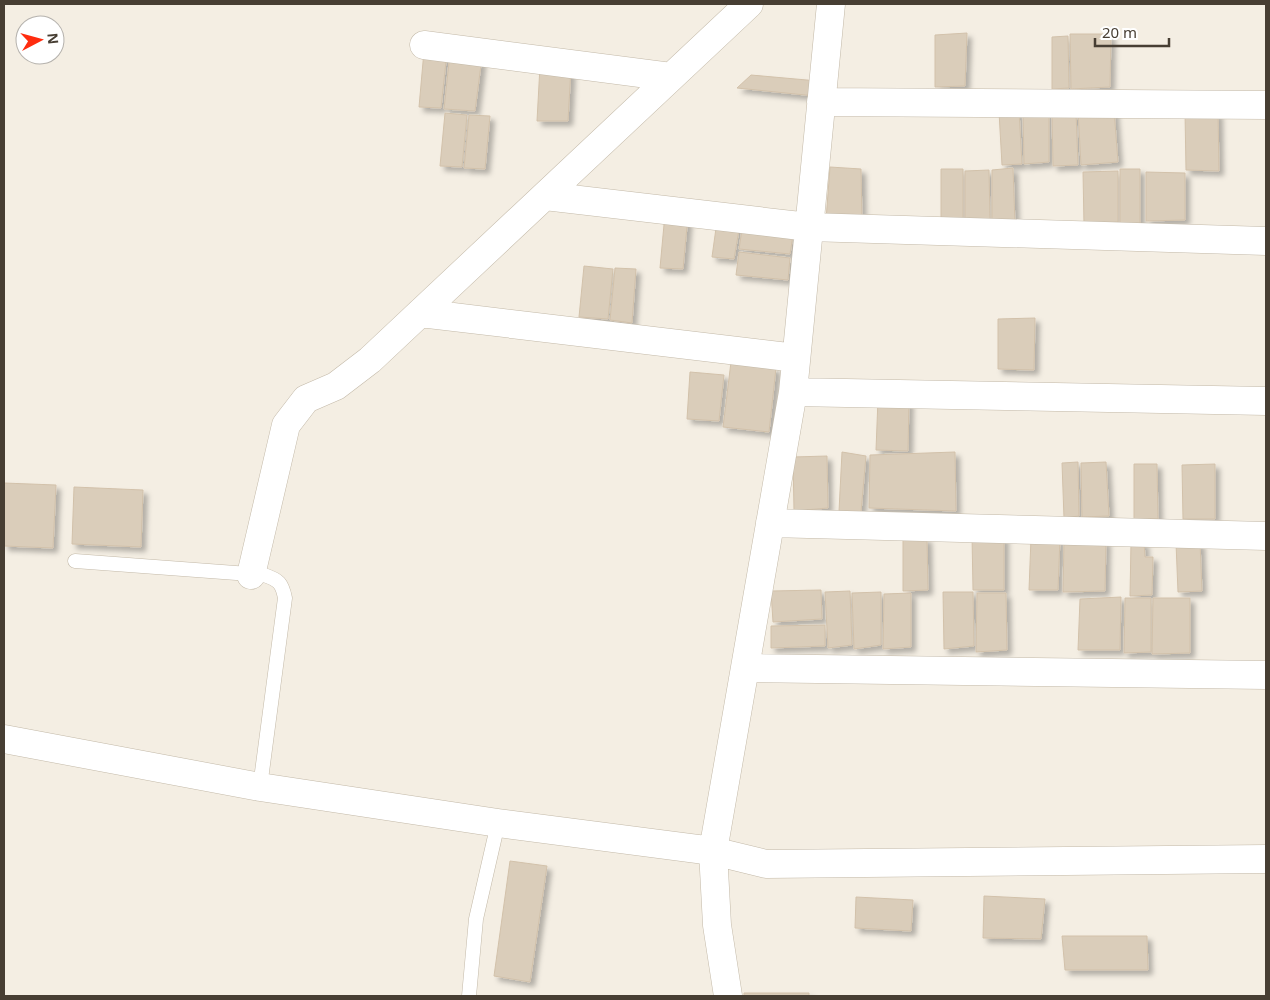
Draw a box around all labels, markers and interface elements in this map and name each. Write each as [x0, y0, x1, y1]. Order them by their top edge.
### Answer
north arrow [15, 15, 65, 65]
scale bar [1095, 15, 1169, 47]
text: 20 m [1102, 22, 1137, 42]
text: N [43, 32, 63, 45]

